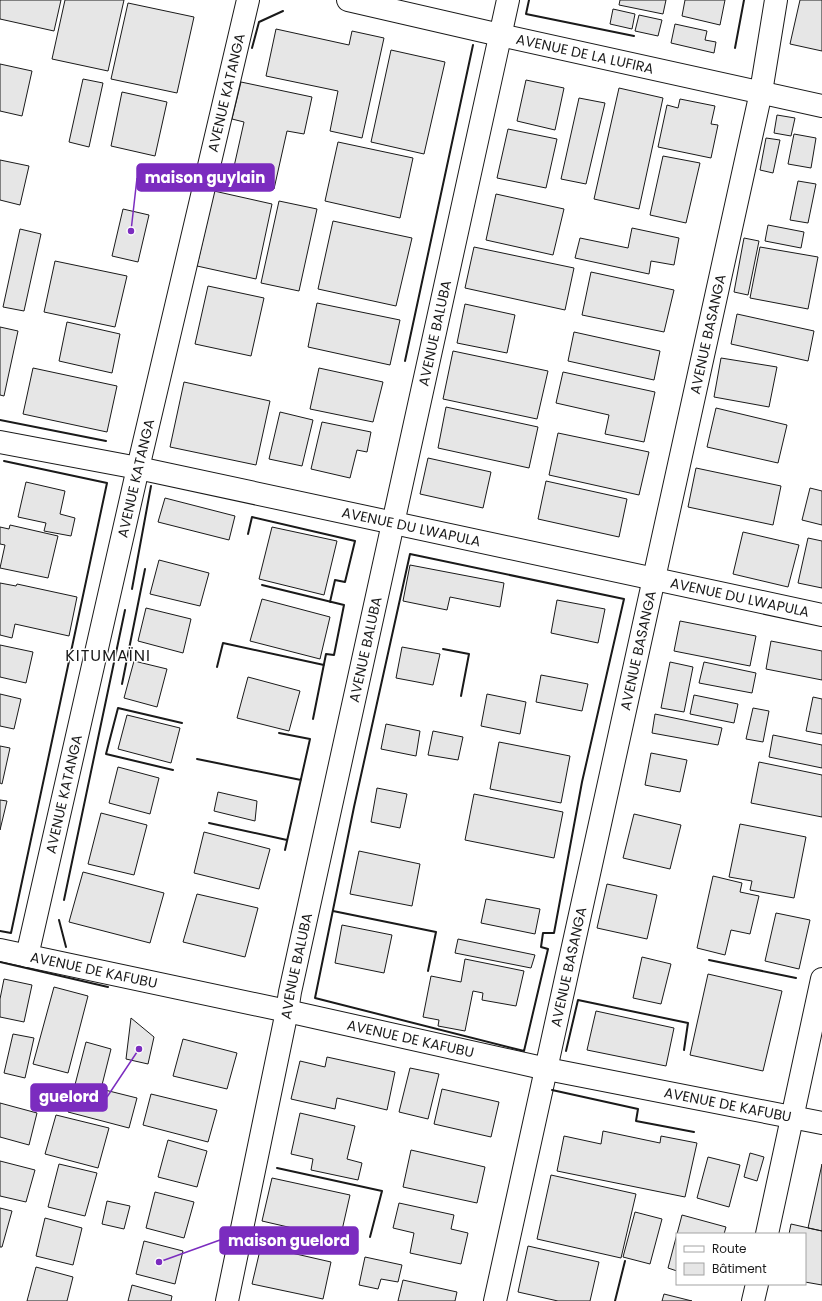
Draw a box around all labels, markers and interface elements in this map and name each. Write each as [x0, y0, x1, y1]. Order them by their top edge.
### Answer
street label: AVENUE DE LA LUFIRA [514, 29, 656, 79]
street label: AVENUE KATANGA [203, 31, 250, 154]
callout: maison guylain [137, 164, 274, 191]
text: maison guylain [145, 167, 265, 188]
street label: AVENUE BASANGA [685, 272, 731, 396]
street label: AVENUE BALUBA [413, 278, 456, 388]
street label: AVENUE KATANGA [112, 417, 159, 540]
street label: AVENUE DU LWAPULA [340, 502, 483, 551]
street label: AVENUE DU LWAPULA [668, 573, 811, 622]
street label: AVENUE BASANGA [615, 589, 661, 712]
street label: AVENUE BALUBA [344, 595, 387, 704]
district label: KITUMAÏNI [65, 644, 151, 667]
street label: AVENUE KATANGA [41, 733, 87, 856]
street label: AVENUE BASANGA [546, 905, 591, 1029]
street label: AVENUE BALUBA [276, 911, 317, 1021]
street label: AVENUE DE KAFUBU [28, 947, 159, 993]
street label: AVENUE DE KAFUBU [345, 1015, 476, 1062]
street label: AVENUE DE KAFUBU [662, 1082, 793, 1127]
callout: guelord [31, 1084, 107, 1111]
text: guelord [39, 1086, 99, 1107]
callout: maison guelord [220, 1227, 358, 1254]
text: maison guelord [228, 1230, 350, 1251]
legend [676, 1233, 806, 1285]
text: Route [712, 1240, 746, 1257]
text: Bâtiment [712, 1260, 767, 1277]

